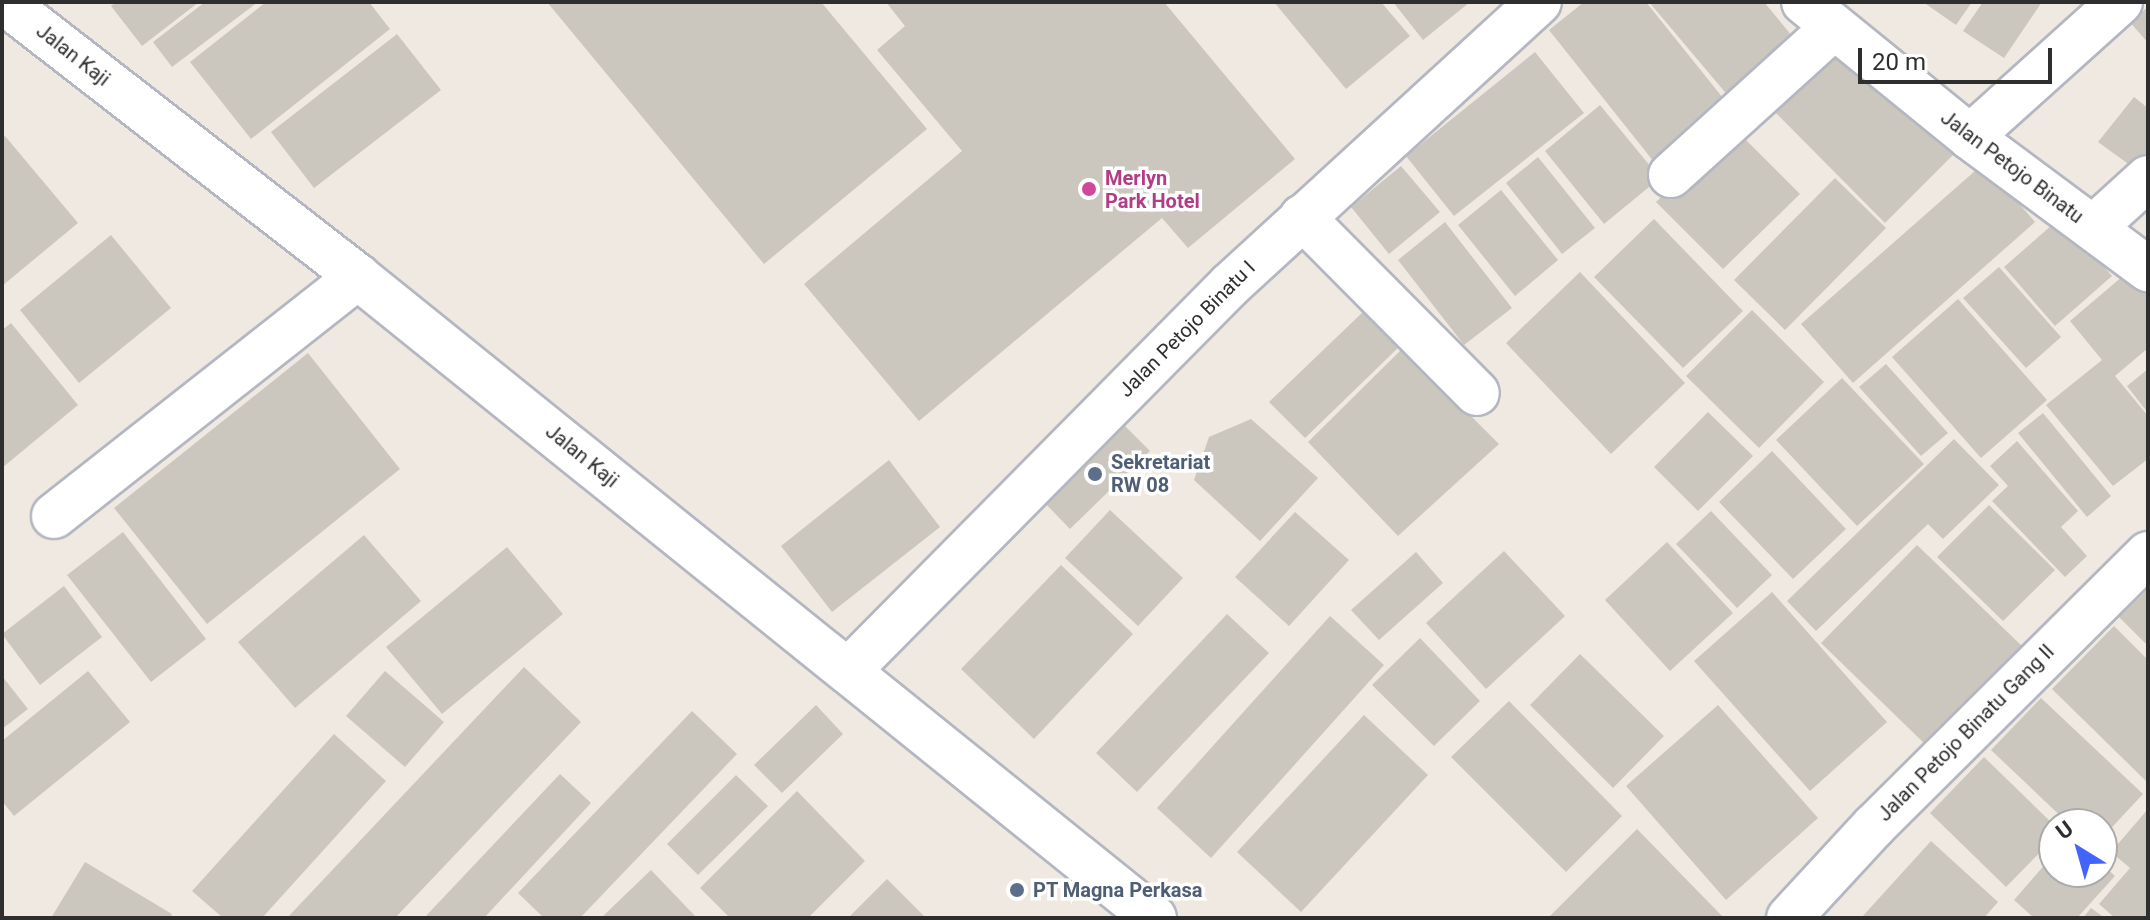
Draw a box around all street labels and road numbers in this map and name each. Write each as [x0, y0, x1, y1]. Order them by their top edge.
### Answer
street label: Jalan Kaji [31, 19, 115, 91]
street label: Jalan Petojo Binatu [1936, 106, 2088, 228]
street label: Jalan Petojo Binatu I [1114, 256, 1260, 402]
street label: Jalan Kaji [541, 419, 623, 493]
street label: Jalan Petojo Binatu Gang II [1873, 640, 2059, 826]

